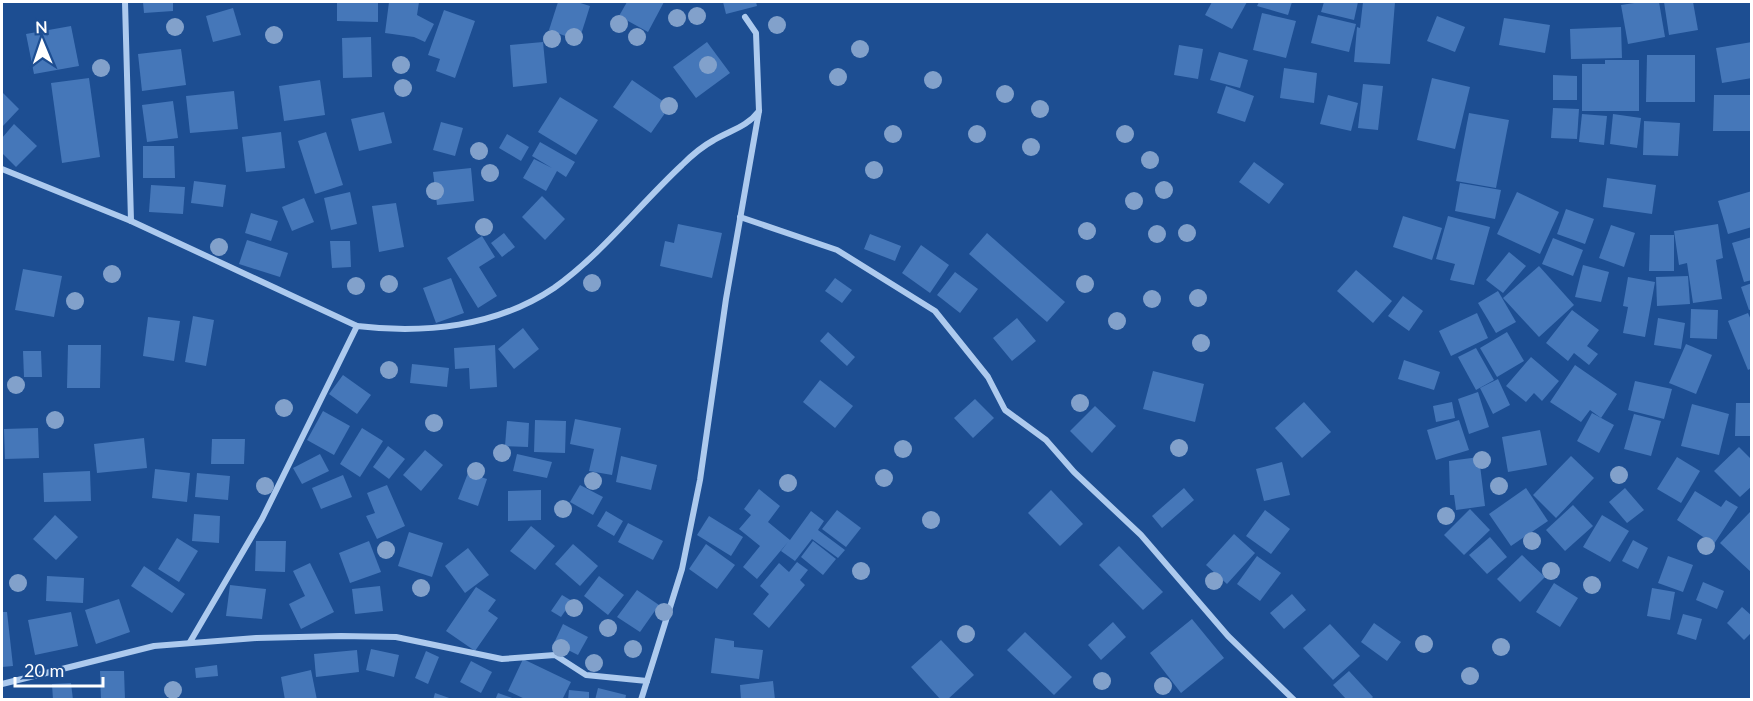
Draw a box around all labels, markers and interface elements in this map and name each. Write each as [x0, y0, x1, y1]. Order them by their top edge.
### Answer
north arrow [12, 12, 72, 72]
text: N [35, 17, 48, 36]
scale bar [15, 650, 104, 688]
text: 20 m [24, 659, 64, 681]

